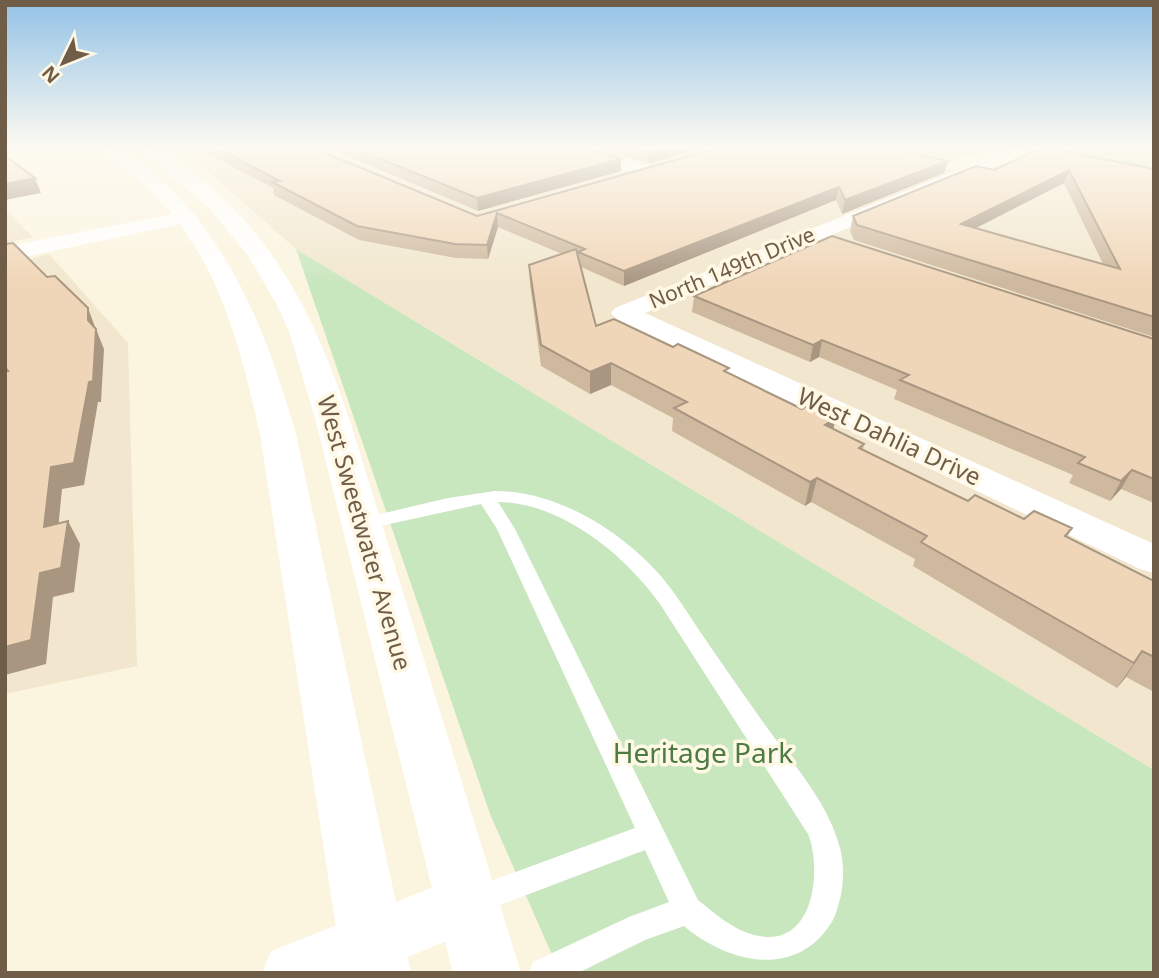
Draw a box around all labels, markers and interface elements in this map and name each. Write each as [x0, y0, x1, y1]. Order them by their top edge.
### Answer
north arrow [28, 28, 98, 98]
text: N [36, 60, 65, 89]
street label: North 149th Drive [645, 220, 819, 315]
street label: West Dahlia Drive [792, 379, 987, 493]
street label: West Sweetwater Avenue [310, 391, 421, 674]
park label: Heritage Park [613, 733, 793, 771]

